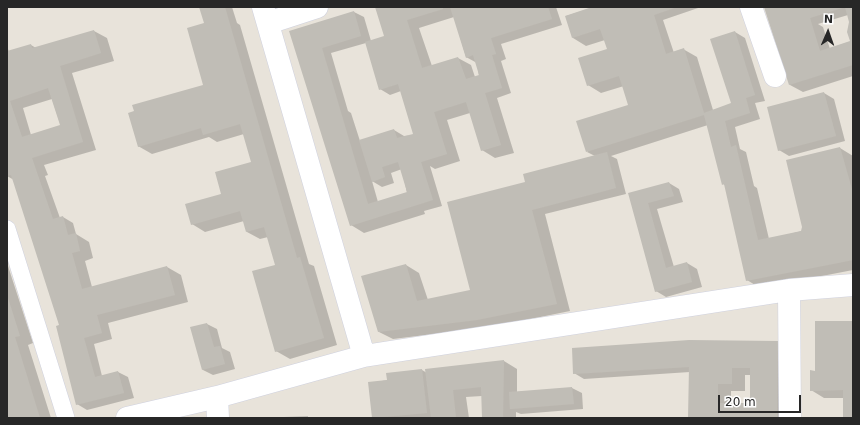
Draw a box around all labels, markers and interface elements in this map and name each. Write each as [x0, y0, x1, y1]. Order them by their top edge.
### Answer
north arrow [808, 12, 848, 52]
text: N [824, 13, 833, 26]
scale bar [720, 387, 803, 413]
text: 20 m [725, 395, 756, 409]

